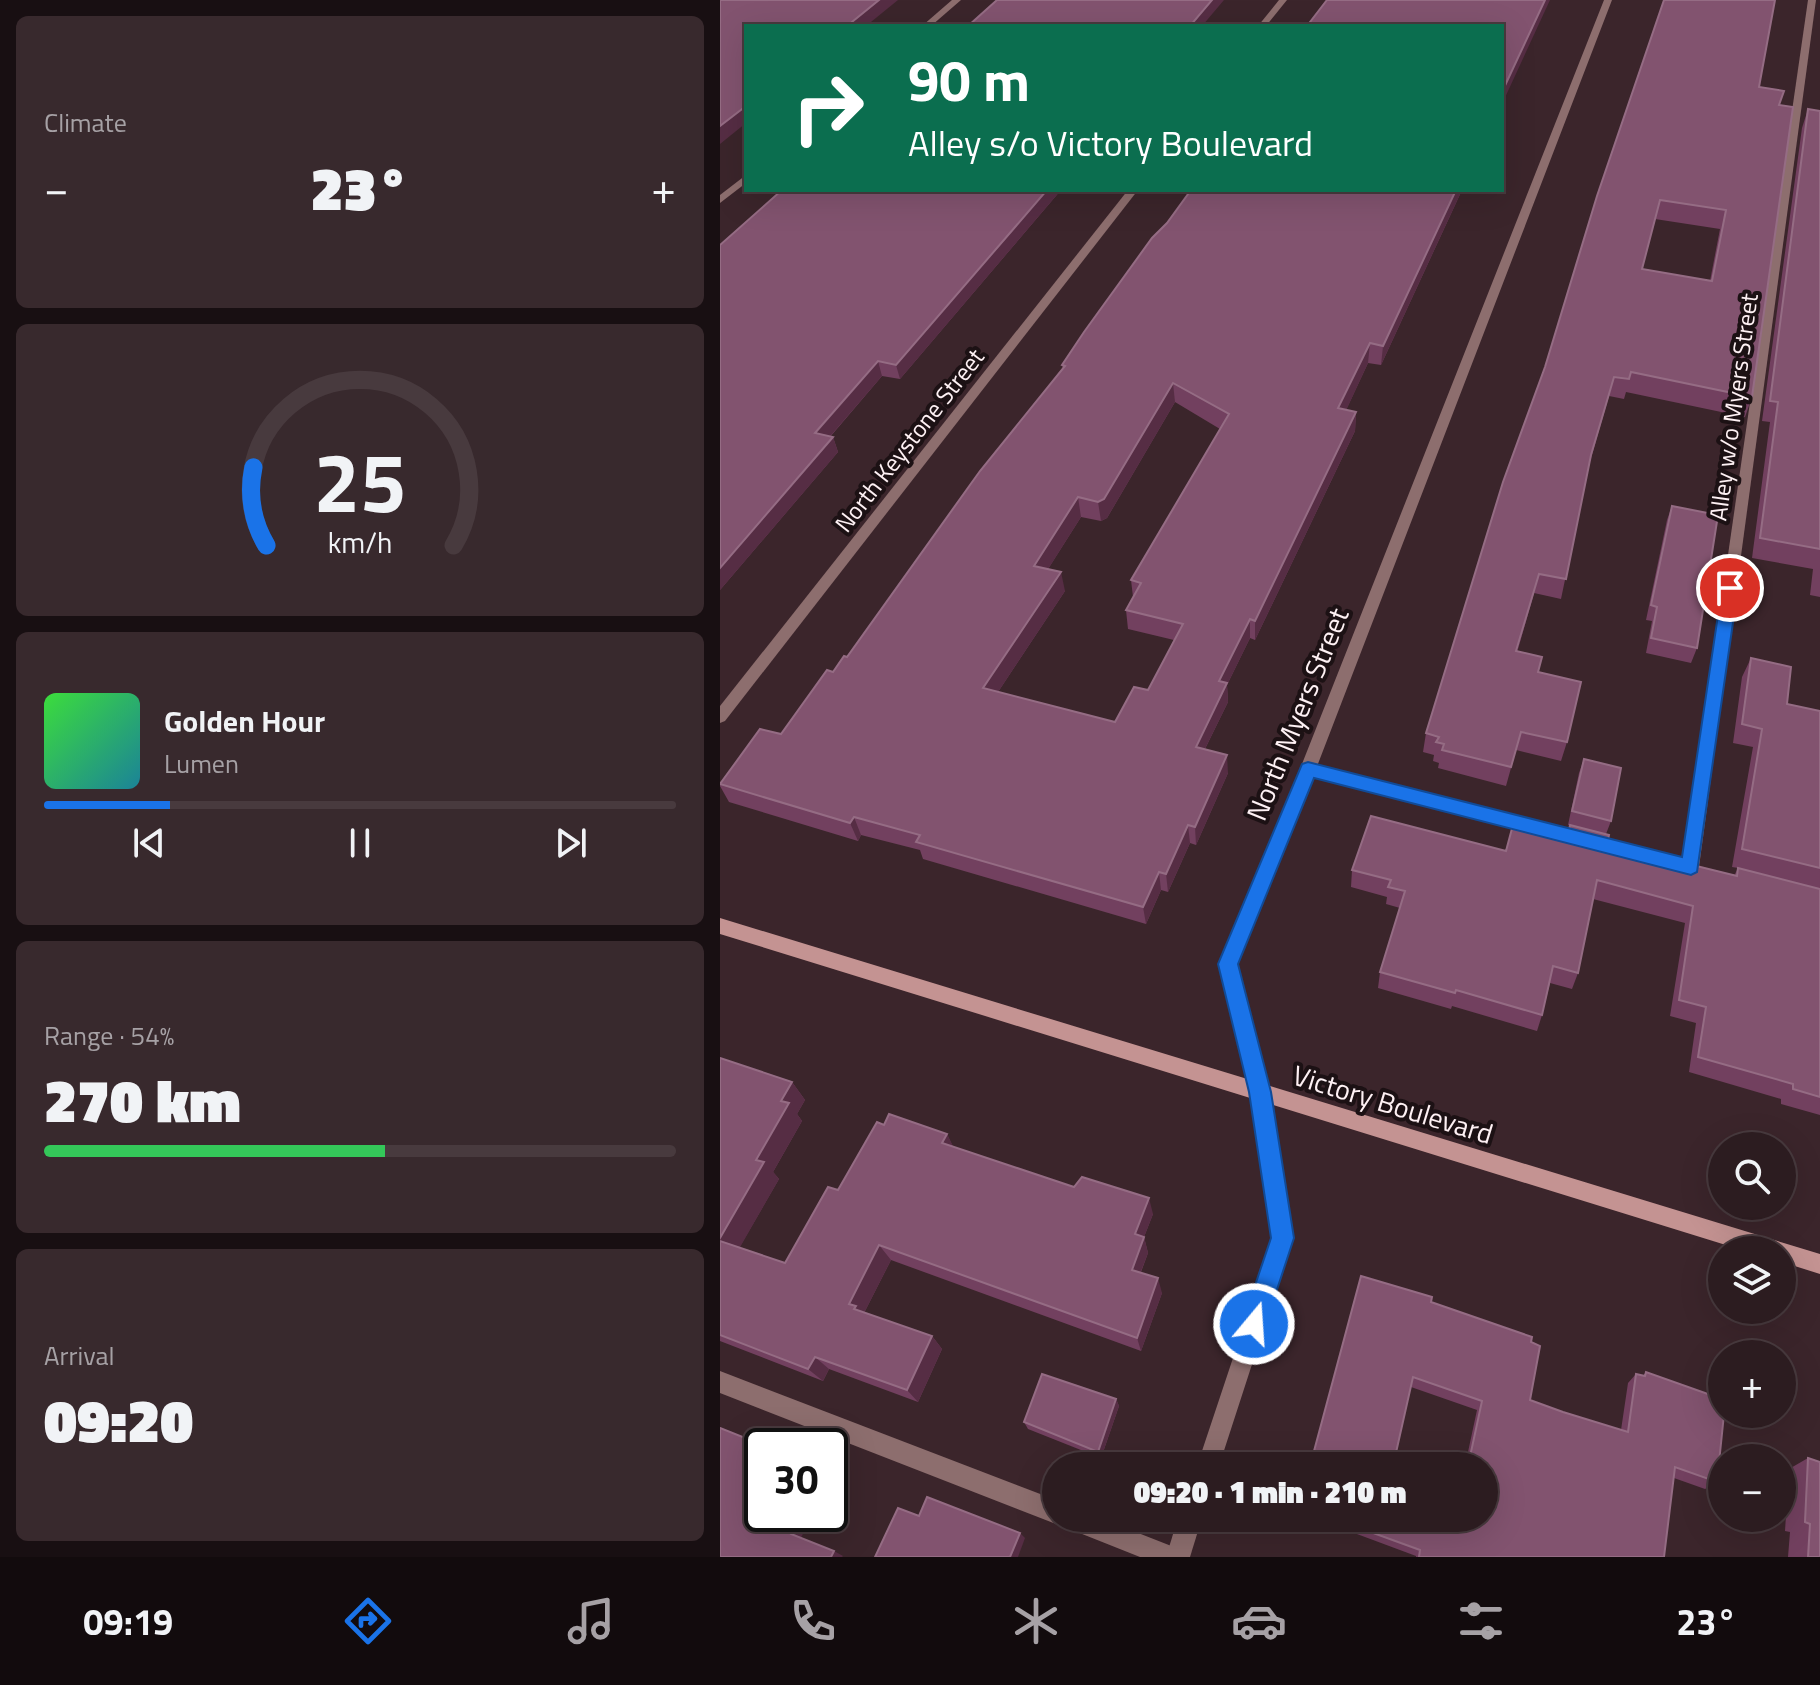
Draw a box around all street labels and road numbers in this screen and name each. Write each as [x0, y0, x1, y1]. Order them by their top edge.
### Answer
street label: Alley w/o Myers Street [1699, 290, 1767, 523]
street label: North Keystone Street [826, 340, 993, 540]
street label: North Myers Street [1235, 601, 1359, 827]
street label: Victory Boulevard [1288, 1053, 1498, 1155]

